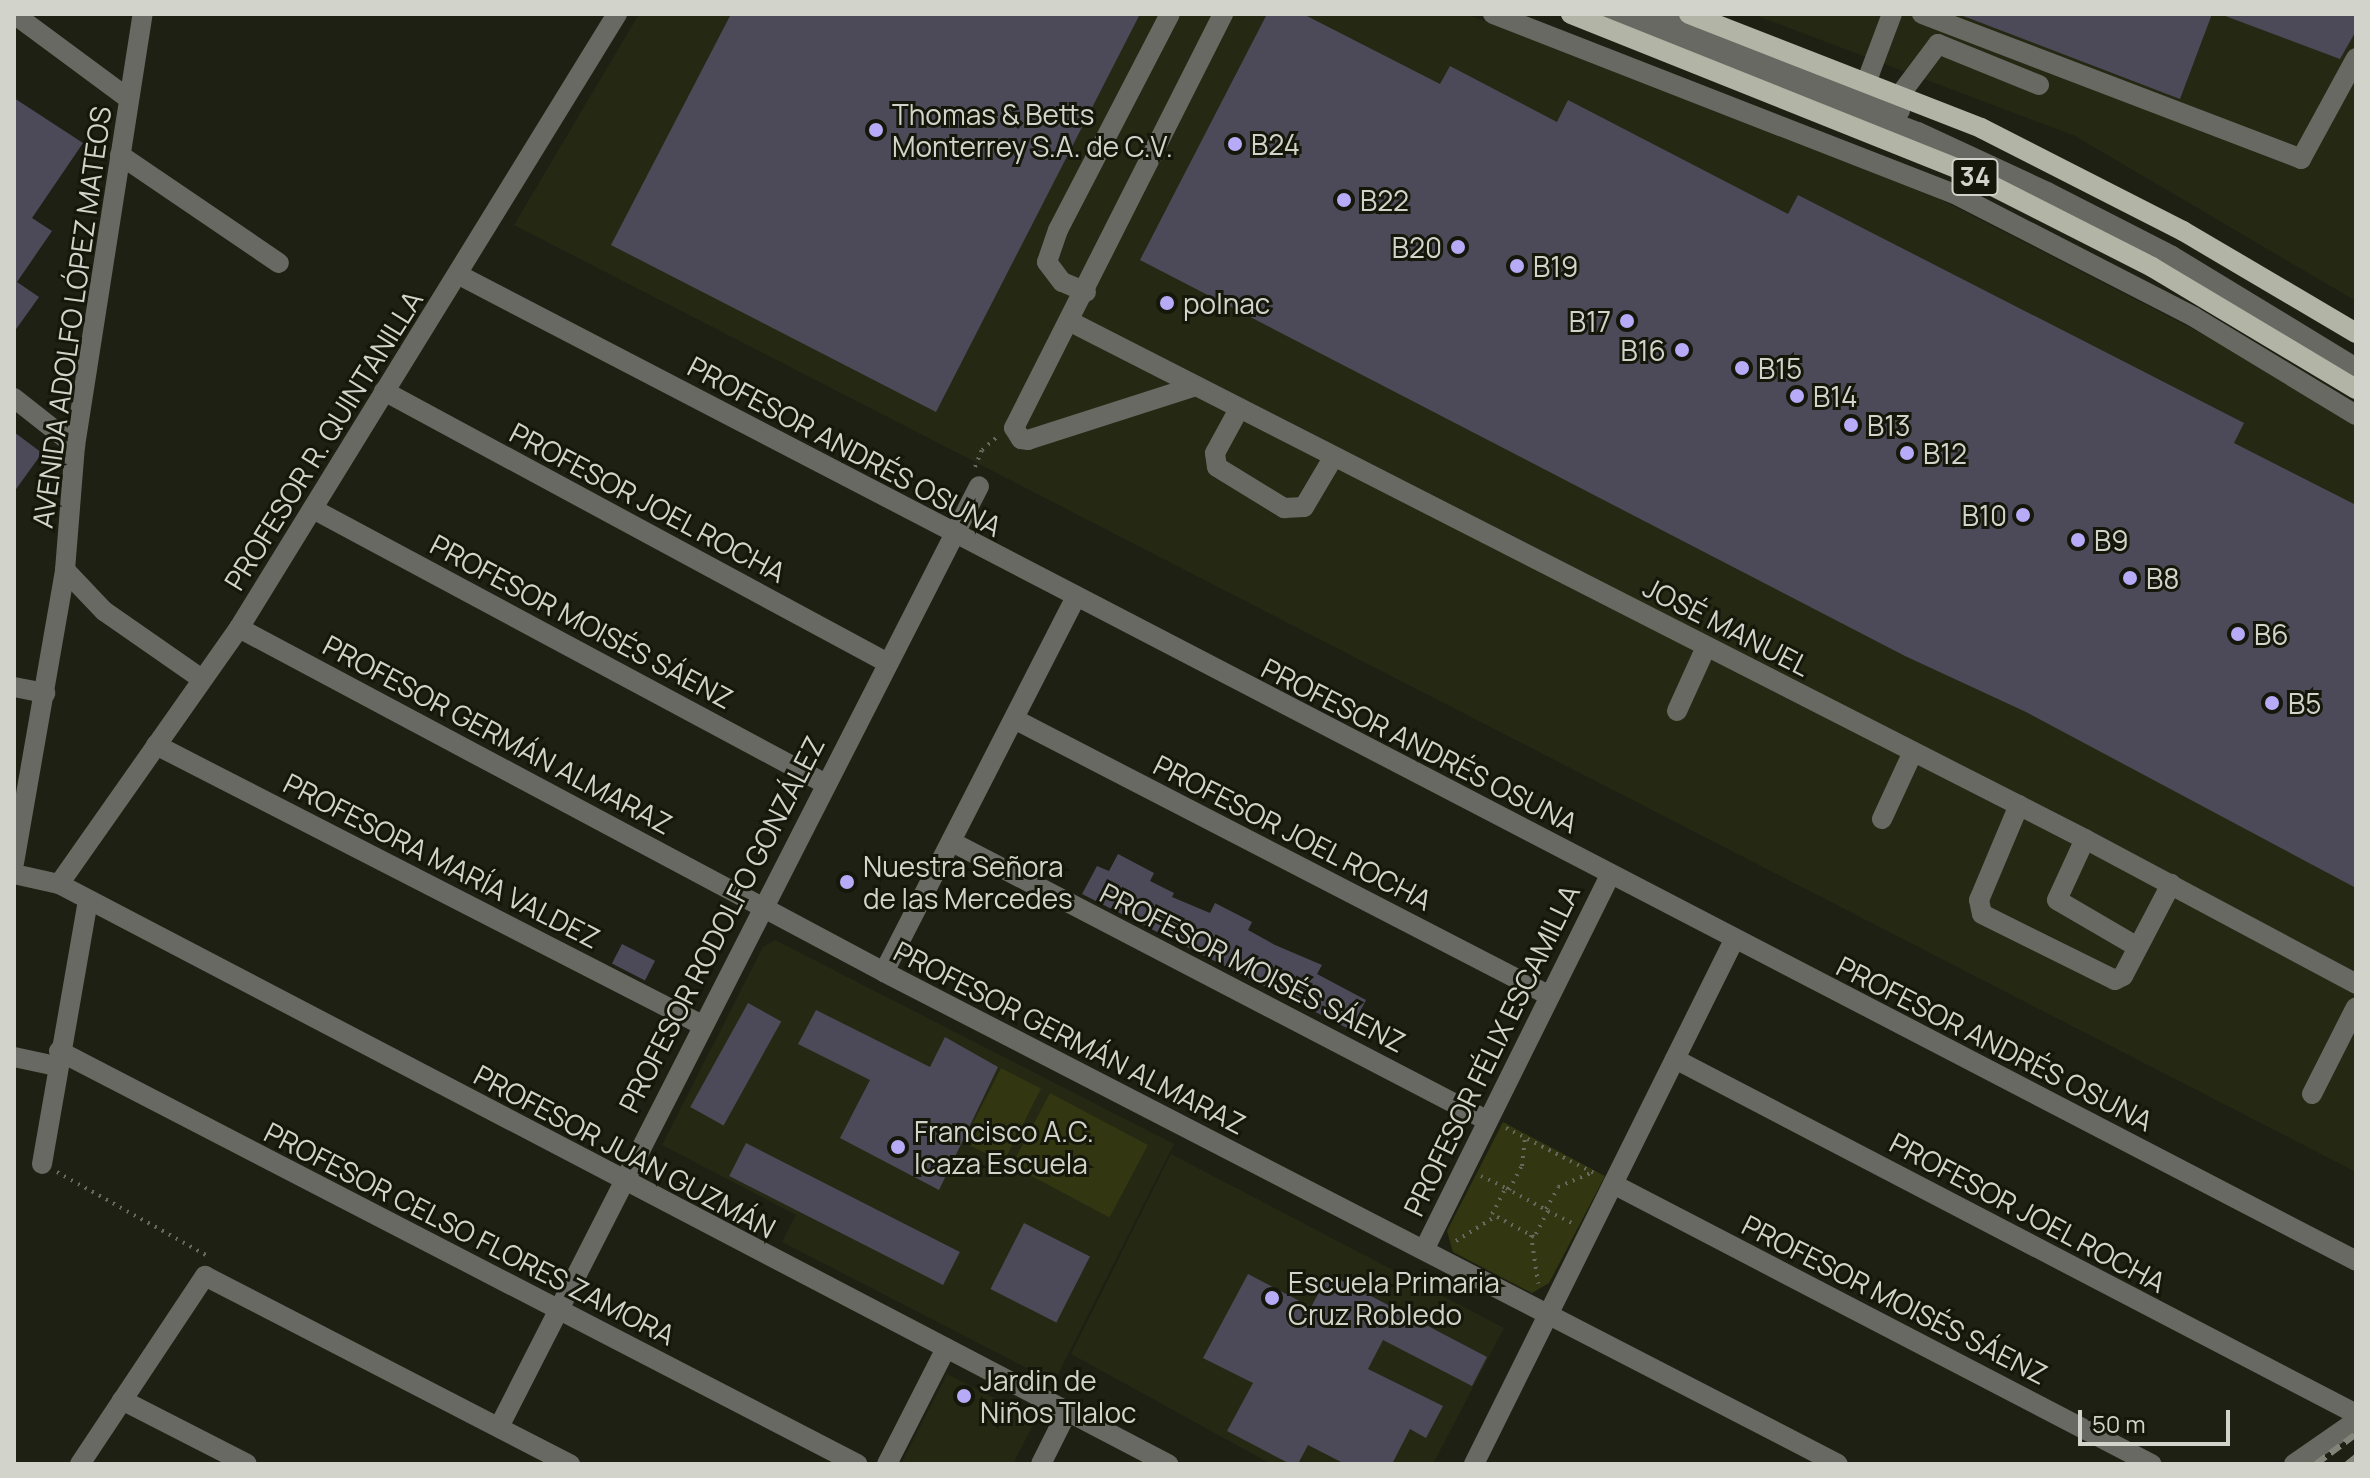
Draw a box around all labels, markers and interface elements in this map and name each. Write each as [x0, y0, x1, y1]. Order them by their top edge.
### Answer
place label: Thomas & Betts Monterrey S.A. de C.V. [892, 97, 1173, 163]
street label: AVENIDA ADOLFO LÓPEZ MATEOS [25, 104, 117, 530]
marker: Thomas & Betts Monterrey S.A. de C.V. [867, 121, 885, 139]
place label: B24 [1251, 127, 1300, 161]
marker: B24 [1226, 135, 1244, 153]
road number: 34 [1951, 155, 1999, 199]
place label: B22 [1360, 183, 1409, 217]
marker: B22 [1335, 191, 1353, 209]
place label: B20 [1392, 230, 1442, 264]
marker: B20 [1449, 238, 1467, 256]
place label: B19 [1533, 249, 1578, 283]
marker: B19 [1508, 257, 1526, 275]
street label: PROFESOR R. QUINTANILLA [217, 284, 429, 596]
place label: polnac [1183, 286, 1270, 320]
marker: polnac [1158, 294, 1176, 312]
place label: B17 [1569, 304, 1611, 338]
marker: B17 [1618, 312, 1636, 330]
place label: B16 [1621, 333, 1666, 367]
marker: B16 [1673, 341, 1691, 359]
street label: PROFESOR ANDRÉS OSUNA [682, 349, 1008, 543]
place label: B15 [1758, 351, 1802, 385]
marker: B15 [1733, 359, 1751, 377]
place label: B14 [1813, 379, 1858, 413]
marker: B14 [1788, 387, 1806, 405]
place label: B13 [1867, 408, 1911, 442]
street label: PROFESOR JOEL ROCHA [504, 415, 792, 589]
marker: B13 [1842, 416, 1860, 434]
place label: B12 [1923, 436, 1967, 470]
marker: B12 [1898, 444, 1916, 462]
place label: B10 [1962, 498, 2007, 532]
marker: B10 [2014, 506, 2032, 524]
place label: B9 [2094, 523, 2129, 557]
street label: PROFESOR MOISÉS SÁENZ [425, 527, 739, 715]
marker: B9 [2069, 531, 2087, 549]
place label: B8 [2146, 561, 2179, 595]
marker: B8 [2121, 569, 2139, 587]
street label: JOSÉ MANUEL [1638, 570, 1816, 682]
place label: B6 [2254, 617, 2289, 651]
marker: B6 [2229, 625, 2247, 643]
street label: PROFESOR GERMÁN ALMARAZ [318, 628, 678, 840]
street label: PROFESOR ANDRÉS OSUNA [1256, 650, 1584, 840]
place label: B5 [2288, 686, 2321, 720]
marker: B5 [2263, 694, 2281, 712]
street label: PROFESOR RODOLFO GONZÁLEZ [611, 730, 831, 1118]
street label: PROFESOR JOEL ROCHA [1148, 747, 1438, 917]
street label: PROFESORA MARÍA VALDEZ [278, 765, 606, 955]
place label: Nuestra Señora de las Mercedes [863, 849, 1073, 915]
marker: Nuestra Señora de las Mercedes [838, 873, 856, 891]
street label: PROFESOR MOISÉS SÁENZ [1095, 875, 1411, 1059]
street label: PROFESOR FÉLIX ESCAMILLA [1396, 879, 1586, 1221]
street label: PROFESOR GERMÁN ALMARAZ [889, 933, 1251, 1141]
street label: PROFESOR ANDRÉS OSUNA [1831, 948, 2159, 1138]
street label: PROFESOR JUAN GUZMÁN [469, 1057, 781, 1245]
street label: PROFESOR CELSO FLORES ZAMORA [259, 1114, 681, 1352]
place label: Francisco A.C. Icaza Escuela [914, 1114, 1094, 1180]
street label: PROFESOR JOEL ROCHA [1884, 1125, 2172, 1299]
marker: Francisco A.C. Icaza Escuela [889, 1138, 907, 1156]
street label: PROFESOR MOISÉS SÁENZ [1737, 1207, 2053, 1391]
place label: Escuela Primaria Cruz Robledo [1288, 1265, 1500, 1331]
marker: Escuela Primaria Cruz Robledo [1263, 1289, 1281, 1307]
place label: Jardin de Niños Tlaloc [980, 1363, 1136, 1429]
marker: Jardin de Niños Tlaloc [955, 1387, 973, 1405]
scale bar [2082, 1394, 2234, 1444]
text: 50 m [2092, 1407, 2146, 1440]

